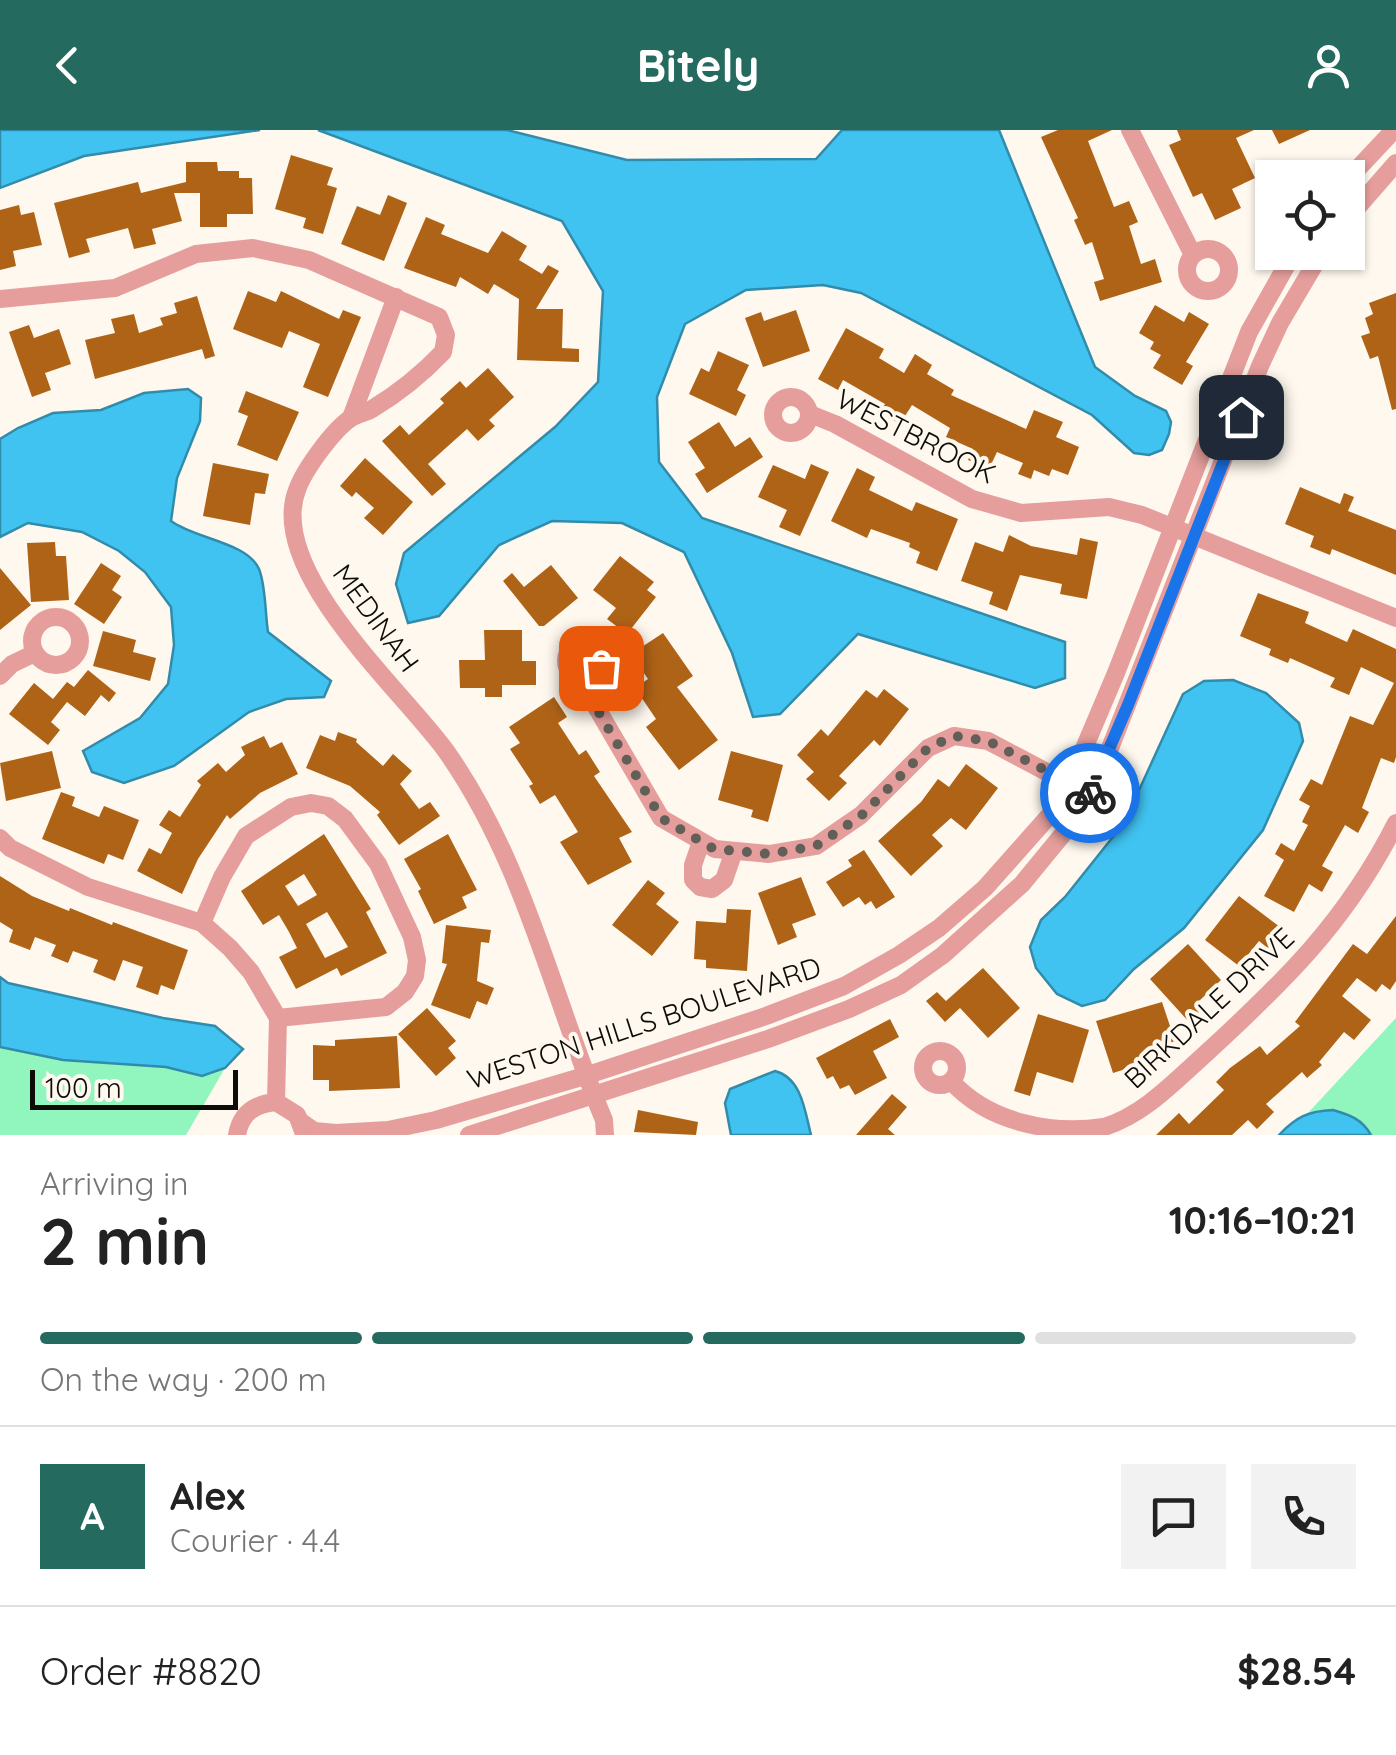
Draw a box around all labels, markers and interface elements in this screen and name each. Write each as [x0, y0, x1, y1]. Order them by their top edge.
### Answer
text: Bitely [637, 37, 759, 93]
icon: back [40, 38, 95, 93]
icon: person [1301, 38, 1356, 93]
map controls [1255, 160, 1365, 270]
button: locate [1255, 160, 1365, 270]
pin [1199, 375, 1284, 460]
street label: WESTBROOK [831, 380, 1002, 491]
icon: home [1214, 390, 1269, 445]
street label: MEDINAH [326, 557, 427, 678]
pin [559, 626, 644, 711]
icon: bag [574, 641, 629, 696]
courier [1040, 743, 1140, 843]
icon: bike [1063, 766, 1118, 821]
street label: BIRKDALE DRIVE [1116, 920, 1301, 1095]
street label: WESTON HILLS BOULEVARD [463, 949, 825, 1096]
scale bar [30, 1065, 238, 1110]
text: 100 m [45, 1070, 122, 1105]
text: Arriving in [40, 1163, 189, 1203]
text: 10:16–10:21 [1169, 1196, 1356, 1244]
text: 2 min [40, 1200, 209, 1281]
text: On the way · 200 m [40, 1359, 327, 1399]
button: chat [1121, 1464, 1226, 1569]
button: phone [1251, 1464, 1356, 1569]
text: Alex [170, 1472, 245, 1520]
text: A [80, 1492, 105, 1540]
text: Courier · 4.4 [170, 1520, 340, 1560]
text: Order #8820 [40, 1647, 262, 1695]
text: $28.54 [1237, 1647, 1356, 1695]

